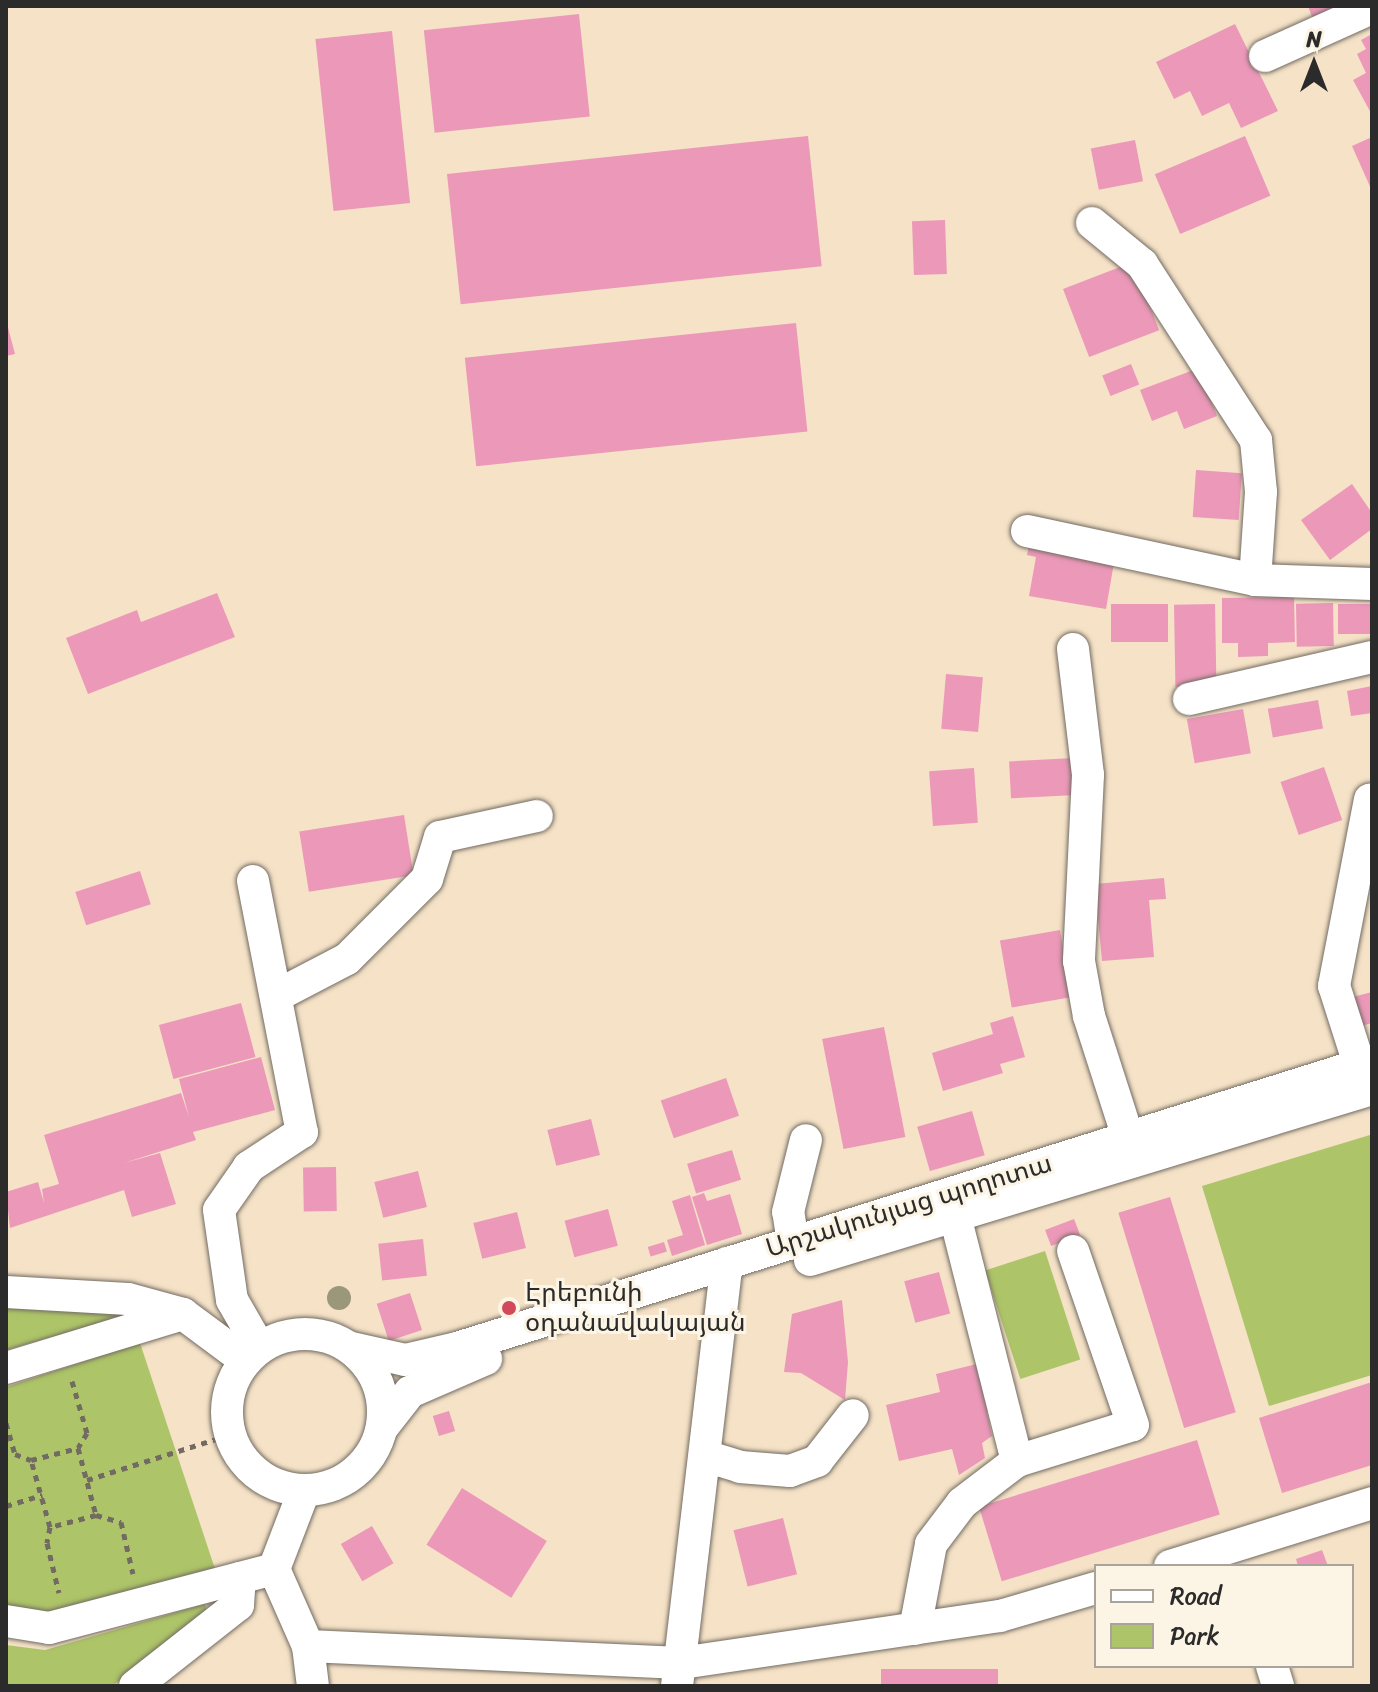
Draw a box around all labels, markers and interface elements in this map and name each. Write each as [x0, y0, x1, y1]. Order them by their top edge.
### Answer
text: N [1306, 20, 1322, 59]
north arrow [1274, 24, 1354, 104]
street label: Արշակունյաց պողոտա [762, 1148, 1056, 1264]
place label: Էրեբունի օդանավակայան [525, 1277, 746, 1338]
marker: Էրեբունի օդանավակայան [500, 1299, 518, 1317]
legend [1094, 1564, 1354, 1668]
text: Road [1170, 1575, 1221, 1617]
text: Park [1170, 1615, 1219, 1657]

